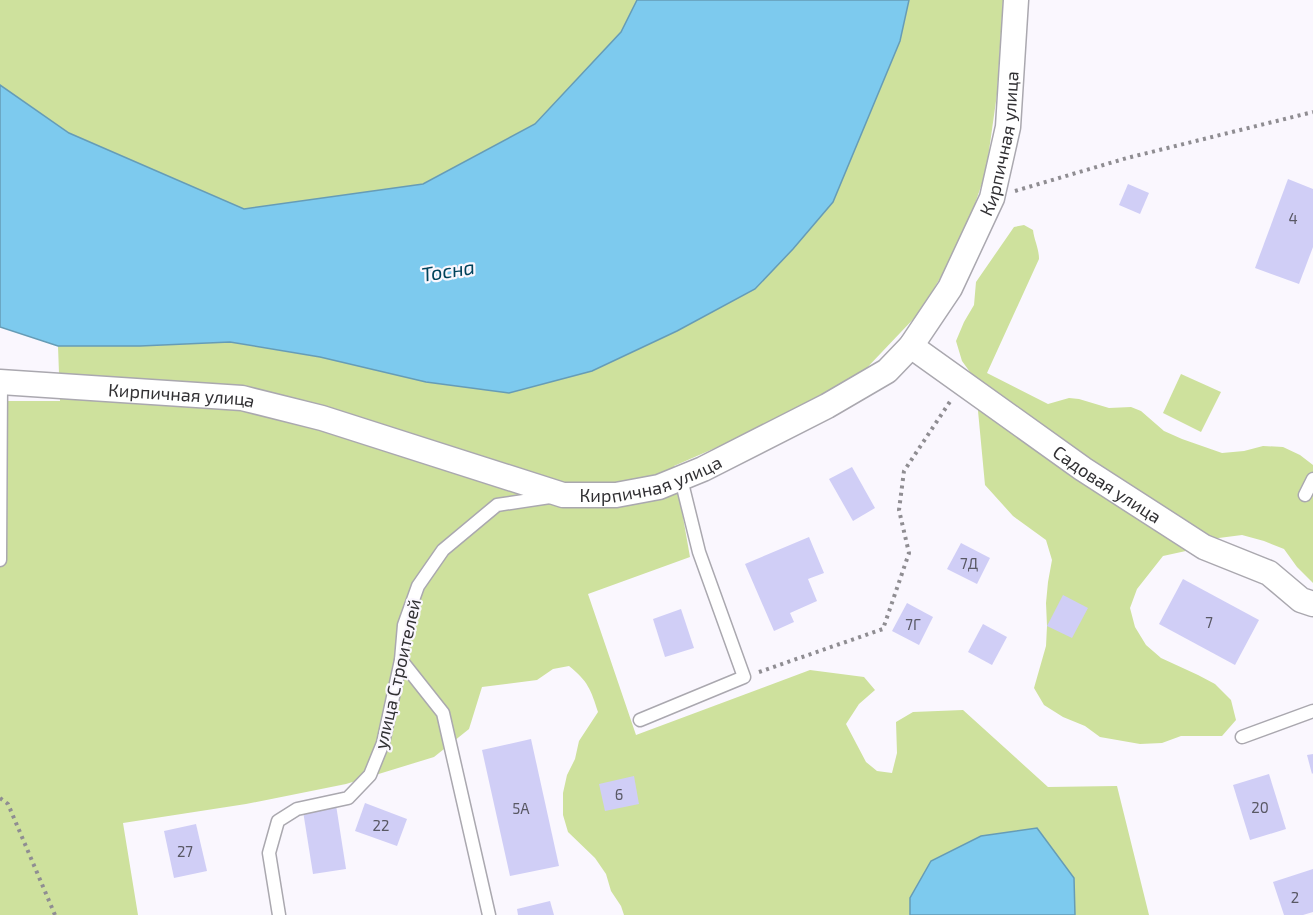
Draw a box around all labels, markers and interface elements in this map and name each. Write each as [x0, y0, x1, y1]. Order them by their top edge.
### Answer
street label: Кирпичная улица [974, 70, 1022, 219]
house number: 4 [1288, 209, 1298, 227]
water label: Тосна [420, 254, 476, 286]
street label: Кирпичная улица [108, 378, 257, 412]
street label: Садовая улица [1049, 440, 1165, 528]
street label: Кирпичная улица [580, 450, 725, 507]
house number: 7Д [960, 554, 978, 572]
street label: улица Строителей [369, 597, 425, 751]
house number: 7 [1205, 613, 1213, 631]
house number: 7Г [905, 615, 921, 633]
house number: 6 [615, 785, 623, 803]
house number: 20 [1251, 798, 1269, 816]
house number: 5А [512, 799, 530, 817]
house number: 22 [373, 816, 389, 834]
house number: 27 [177, 842, 193, 860]
house number: 2 [1291, 888, 1299, 906]

